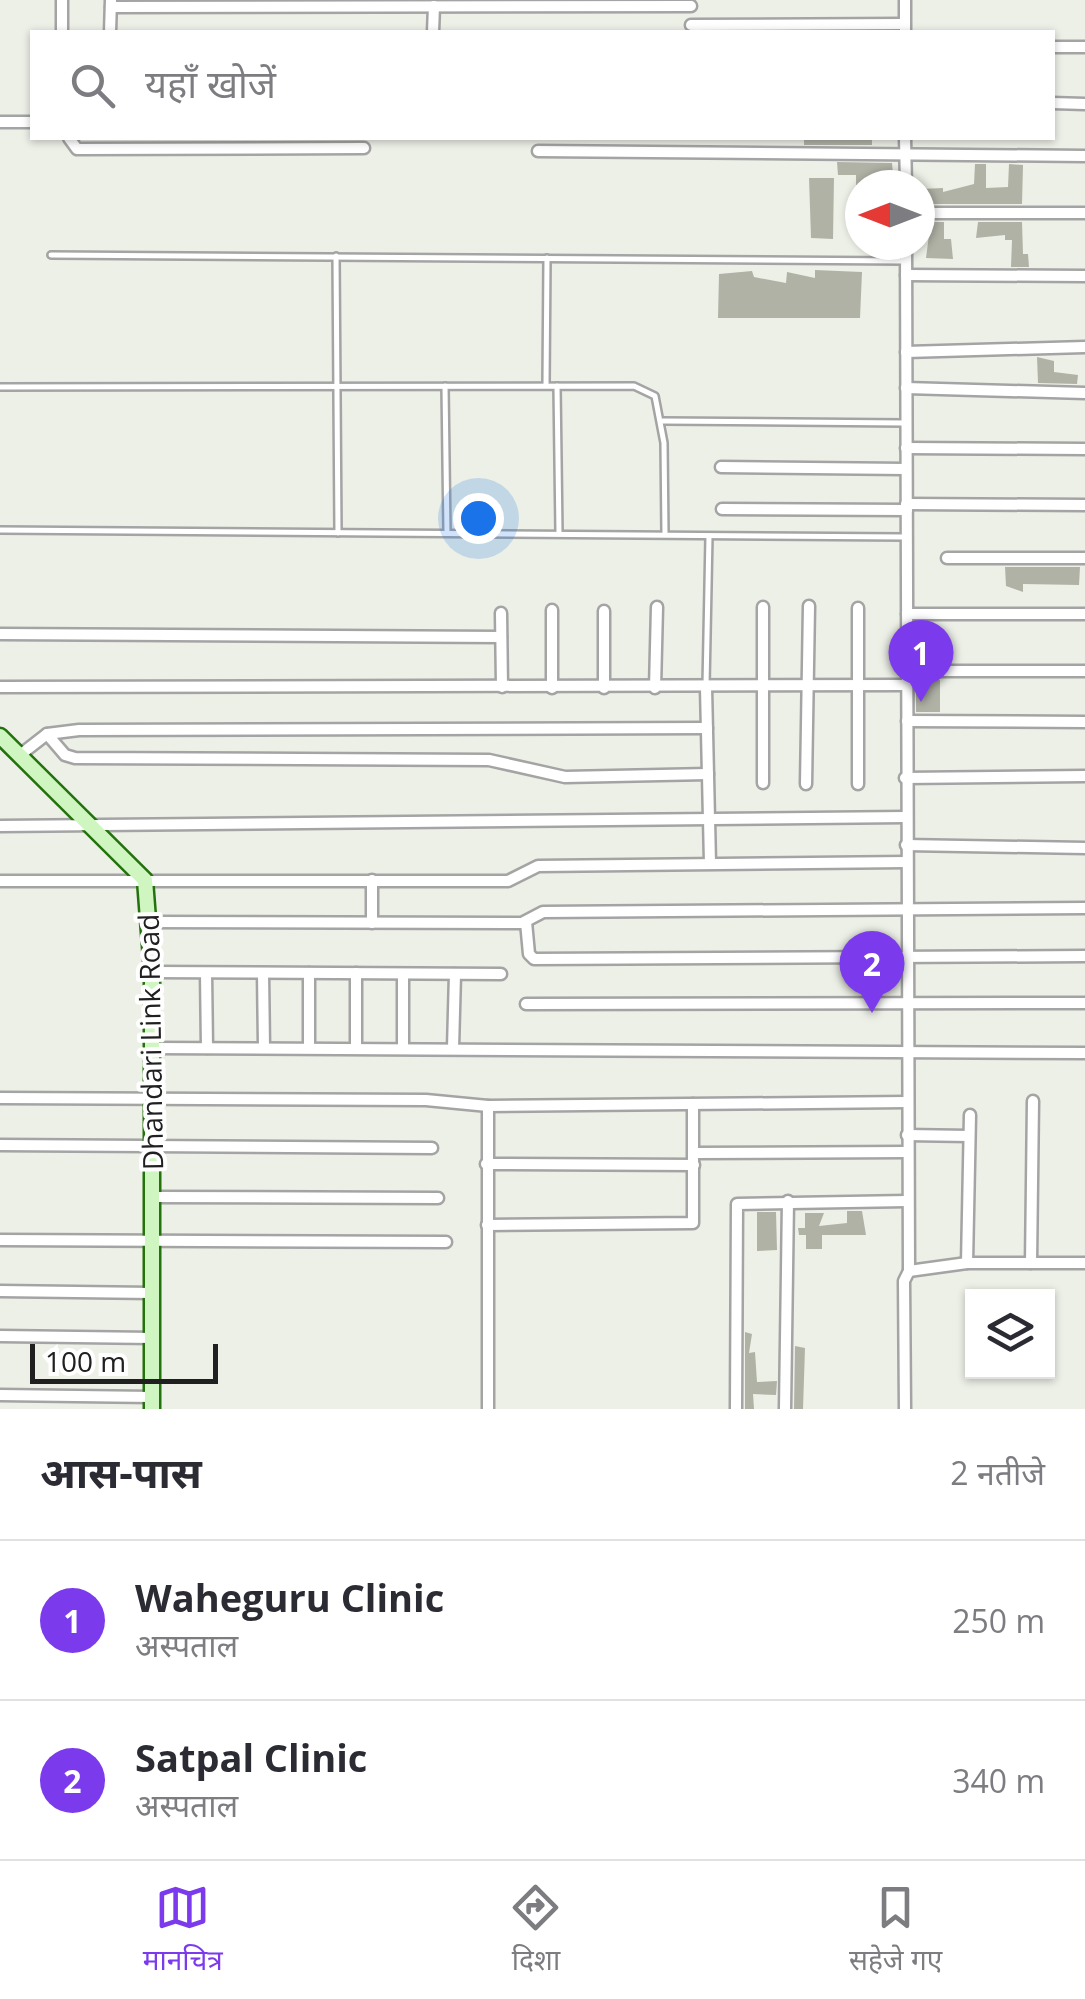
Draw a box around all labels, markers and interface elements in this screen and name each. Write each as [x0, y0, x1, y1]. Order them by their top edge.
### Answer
search box [30, 30, 1055, 140]
text: यहाँ खोजें [145, 57, 276, 109]
icon: search [65, 58, 120, 113]
north arrow [845, 170, 935, 260]
your location [453, 493, 504, 544]
pin: 1 [888, 620, 954, 702]
street label: Dhandari Link Road [129, 914, 171, 1171]
pin: 2 [840, 930, 904, 1013]
map controls [965, 1289, 1055, 1379]
button: layers [965, 1289, 1055, 1379]
scale bar [30, 1339, 218, 1384]
text: 100 m [45, 1342, 126, 1380]
text: आस-पास [40, 1443, 202, 1500]
text: 2 नतीजे [950, 1451, 1045, 1494]
text: Waheguru Clinic [135, 1571, 444, 1623]
text: 1 [63, 1599, 82, 1642]
text: 250 m [952, 1599, 1045, 1642]
text: अस्पताल [135, 1623, 238, 1666]
text: Satpal Clinic [135, 1731, 367, 1783]
text: 2 [63, 1759, 82, 1802]
text: 340 m [952, 1759, 1045, 1802]
text: अस्पताल [135, 1783, 238, 1826]
tab: मानचित्र [143, 1880, 223, 1981]
tab: दिशा [508, 1880, 563, 1981]
tab: सहेजे गए [849, 1880, 942, 1981]

